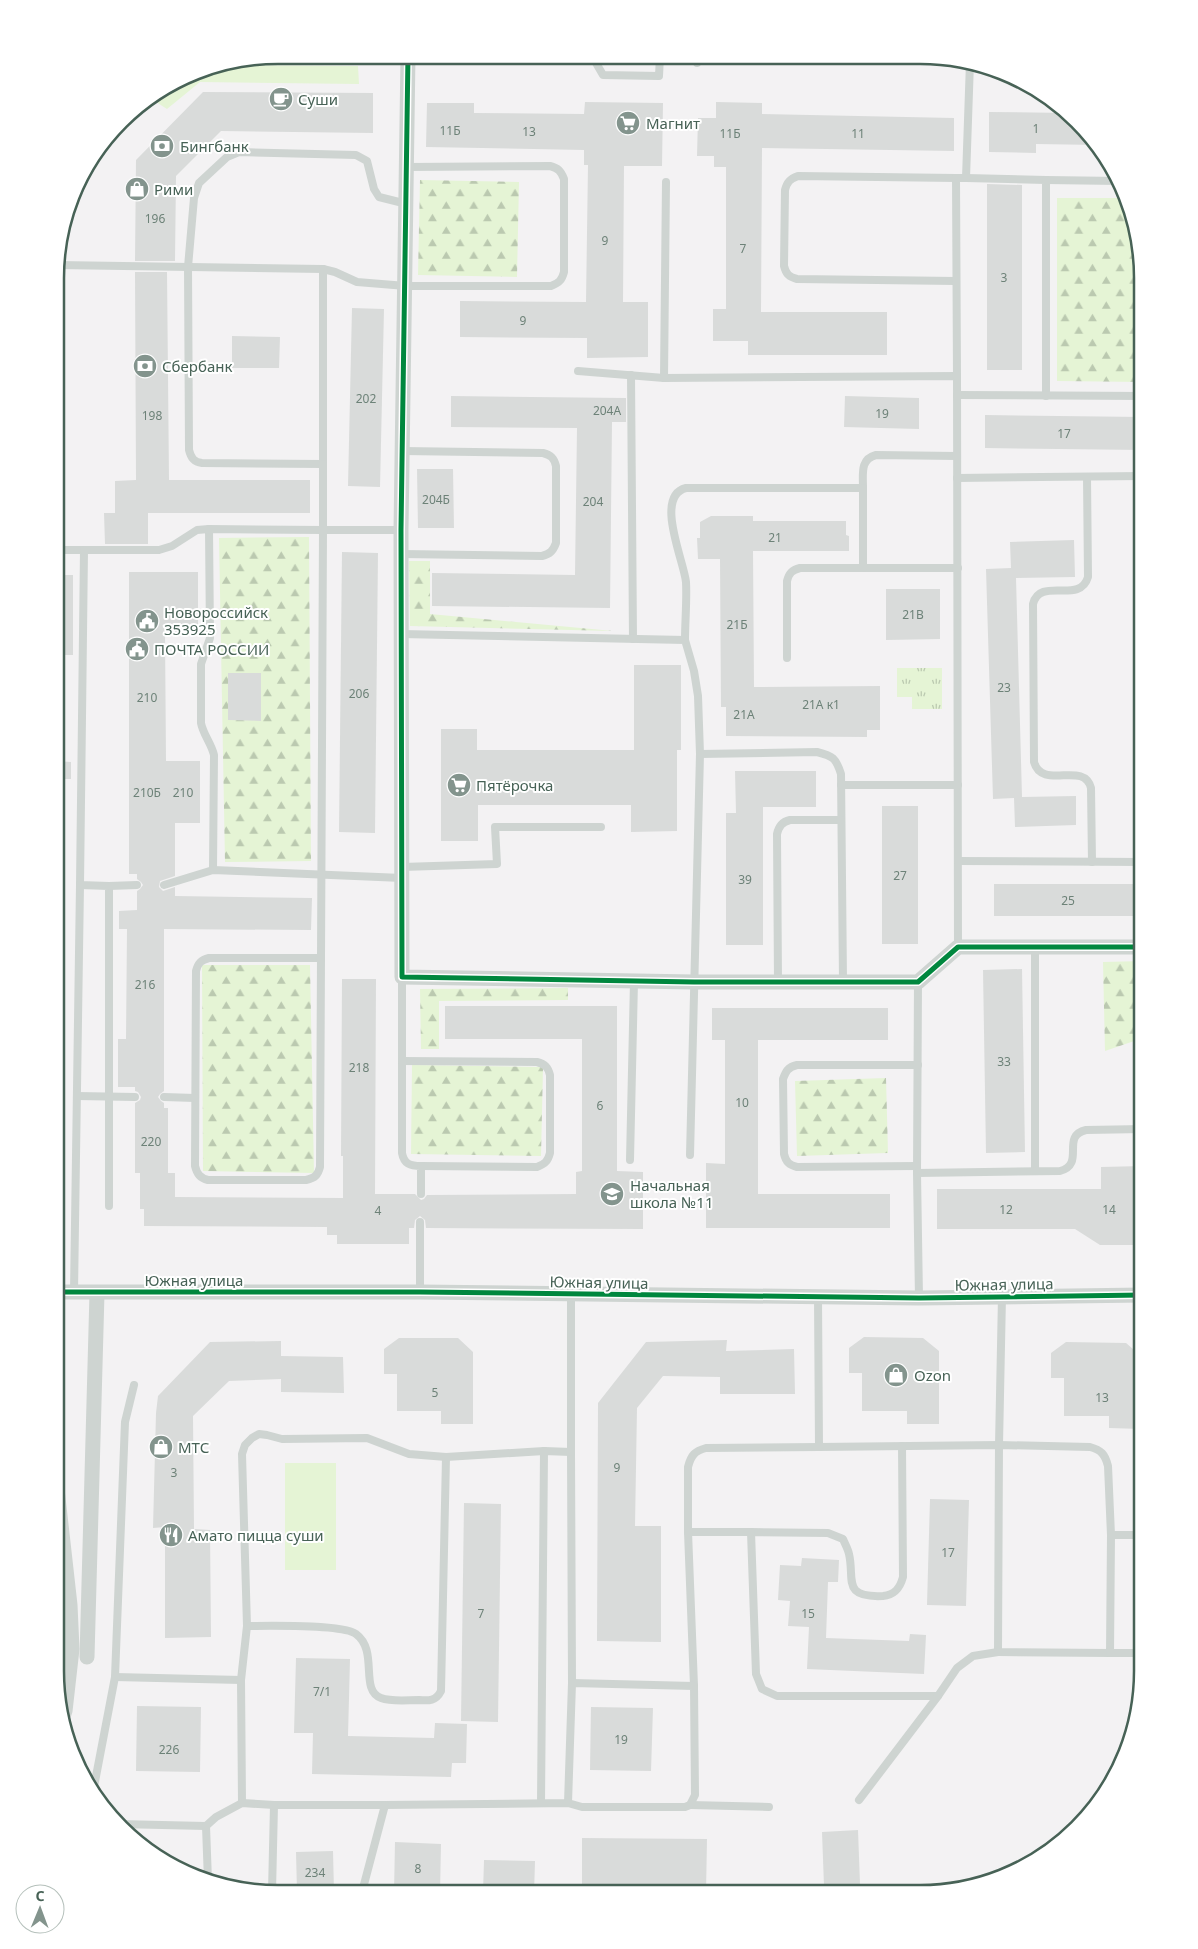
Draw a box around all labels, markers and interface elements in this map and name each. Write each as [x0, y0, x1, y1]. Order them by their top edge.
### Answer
cafe icon: Суши [268, 86, 294, 112]
place label: Суши [298, 89, 338, 109]
supermarket icon: Магнит [615, 110, 641, 136]
place label: Магнит [646, 113, 700, 133]
house number: 1 [1033, 120, 1039, 137]
house number: 11Б [439, 122, 461, 139]
house number: 13 [522, 123, 536, 140]
house number: 11Б [719, 125, 741, 142]
house number: 11 [851, 125, 865, 142]
bank icon: Бингбанк [149, 133, 175, 159]
place label: Бингбанк [180, 136, 249, 156]
shop icon: Рими [124, 176, 150, 202]
place label: Рими [154, 179, 193, 199]
house number: 196 [145, 210, 165, 227]
house number: 9 [602, 232, 609, 249]
house number: 7 [740, 240, 747, 257]
house number: 3 [1001, 269, 1008, 286]
house number: 9 [520, 312, 527, 329]
bank icon: Сбербанк [132, 353, 158, 379]
place label: Сбербанк [162, 356, 232, 376]
house number: 202 [356, 390, 376, 407]
house number: 204А [593, 402, 621, 419]
house number: 19 [875, 405, 889, 422]
house number: 198 [142, 407, 162, 424]
house number: 17 [1057, 425, 1071, 442]
house number: 204Б [422, 491, 450, 508]
house number: 204 [583, 493, 603, 510]
house number: 21 [768, 529, 782, 546]
place label: Новороссийск 353925 [164, 602, 268, 639]
house number: 21В [902, 606, 924, 623]
public building icon: Новороссийск 353925 [134, 608, 160, 634]
house number: 21Б [726, 616, 748, 633]
public building icon: ПОЧТА РОССИИ [124, 636, 150, 662]
place label: ПОЧТА РОССИИ [154, 639, 269, 659]
house number: 23 [997, 679, 1011, 696]
house number: 206 [349, 685, 369, 702]
house number: 210 [137, 689, 157, 706]
house number: 21А к1 [802, 696, 840, 713]
house number: 21А [733, 706, 755, 723]
supermarket icon: Пятёрочка [446, 772, 472, 798]
place label: Пятёрочка [476, 775, 553, 795]
house number: 210Б [133, 784, 161, 801]
house number: 210 [173, 784, 193, 801]
house number: 27 [893, 867, 907, 884]
house number: 39 [738, 871, 752, 888]
house number: 25 [1061, 892, 1075, 909]
house number: 216 [135, 976, 155, 993]
house number: 33 [997, 1053, 1011, 1070]
house number: 218 [349, 1059, 369, 1076]
house number: 10 [735, 1094, 749, 1111]
house number: 6 [597, 1097, 604, 1114]
house number: 220 [141, 1133, 161, 1150]
place label: Начальная школа №11 [630, 1175, 714, 1212]
school or university icon: Начальная школа №11 [599, 1181, 625, 1207]
house number: 12 [999, 1201, 1013, 1218]
house number: 14 [1102, 1201, 1116, 1218]
house number: 4 [375, 1202, 382, 1219]
street label: Южная улица [145, 1270, 243, 1290]
street label: Южная улица [549, 1271, 649, 1293]
street label: Южная улица [954, 1273, 1054, 1295]
shop icon: Ozon [883, 1362, 909, 1388]
place label: Ozon [914, 1365, 951, 1385]
house number: 5 [432, 1384, 439, 1401]
house number: 13 [1095, 1389, 1109, 1406]
shop icon: МТС [148, 1434, 174, 1460]
place label: МТС [178, 1437, 209, 1457]
house number: 9 [614, 1459, 621, 1476]
house number: 3 [171, 1464, 178, 1481]
restaurant icon: Амато пицца суши [158, 1522, 184, 1548]
place label: Амато пицца суши [188, 1525, 324, 1545]
house number: 17 [941, 1544, 955, 1561]
house number: 7 [478, 1605, 485, 1622]
house number: 15 [801, 1605, 815, 1622]
house number: 7/1 [313, 1683, 331, 1700]
house number: 19 [614, 1731, 628, 1748]
house number: 226 [159, 1741, 179, 1758]
house number: 8 [415, 1860, 422, 1877]
house number: 234 [305, 1864, 325, 1881]
north arrow [15, 1884, 65, 1934]
text: С [36, 1886, 45, 1905]

